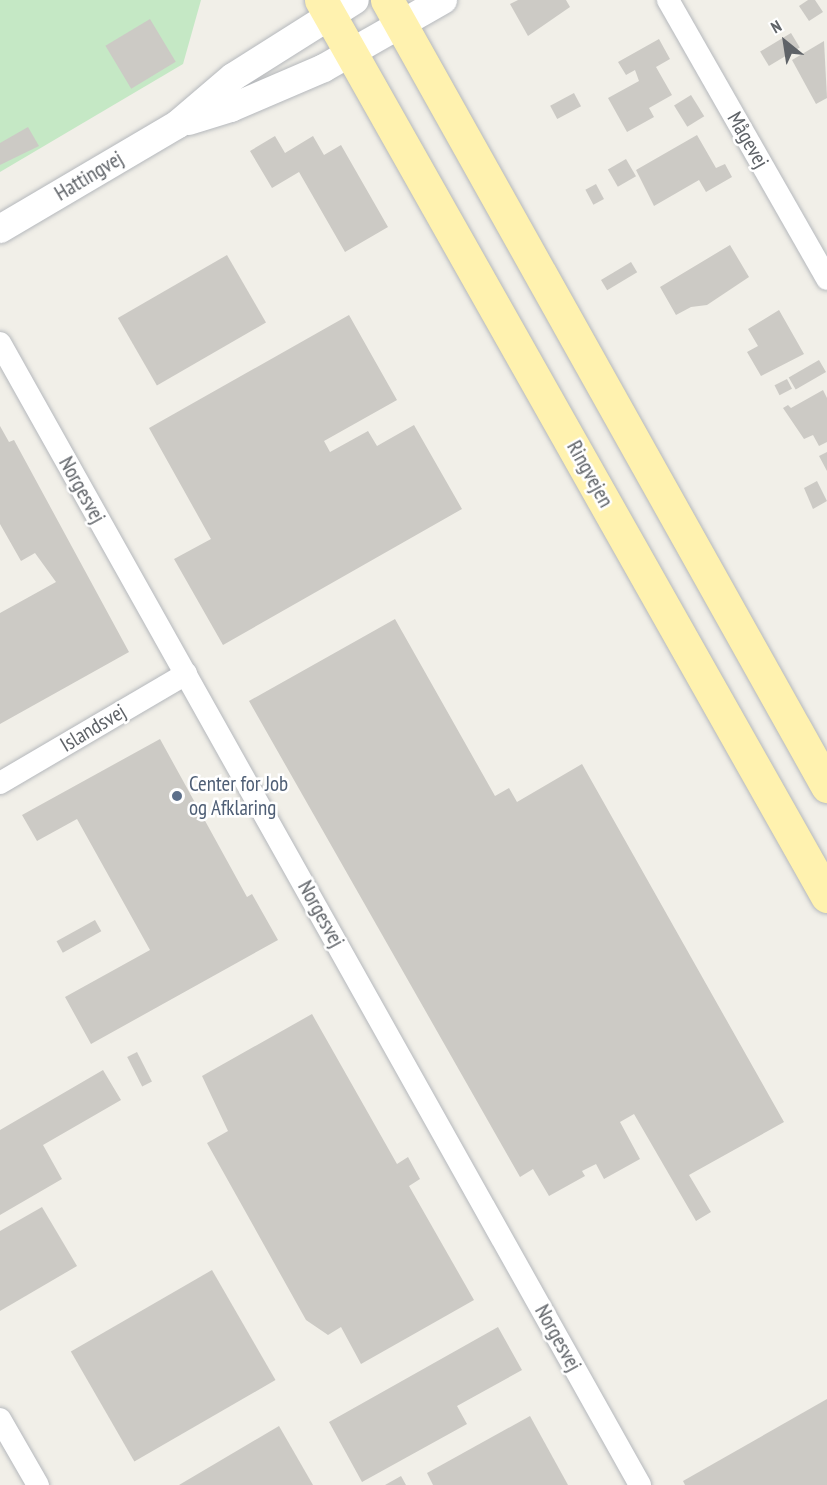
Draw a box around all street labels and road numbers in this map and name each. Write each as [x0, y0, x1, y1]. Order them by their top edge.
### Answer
street label: Mågevej [722, 108, 774, 172]
street label: Hattingvej [50, 146, 128, 206]
street label: Ringvejen [561, 436, 619, 512]
street label: Norgesvej [53, 452, 111, 528]
street label: Islandsvej [56, 699, 130, 757]
street label: Norgesvej [292, 876, 350, 952]
street label: Norgesvej [529, 1300, 587, 1376]

